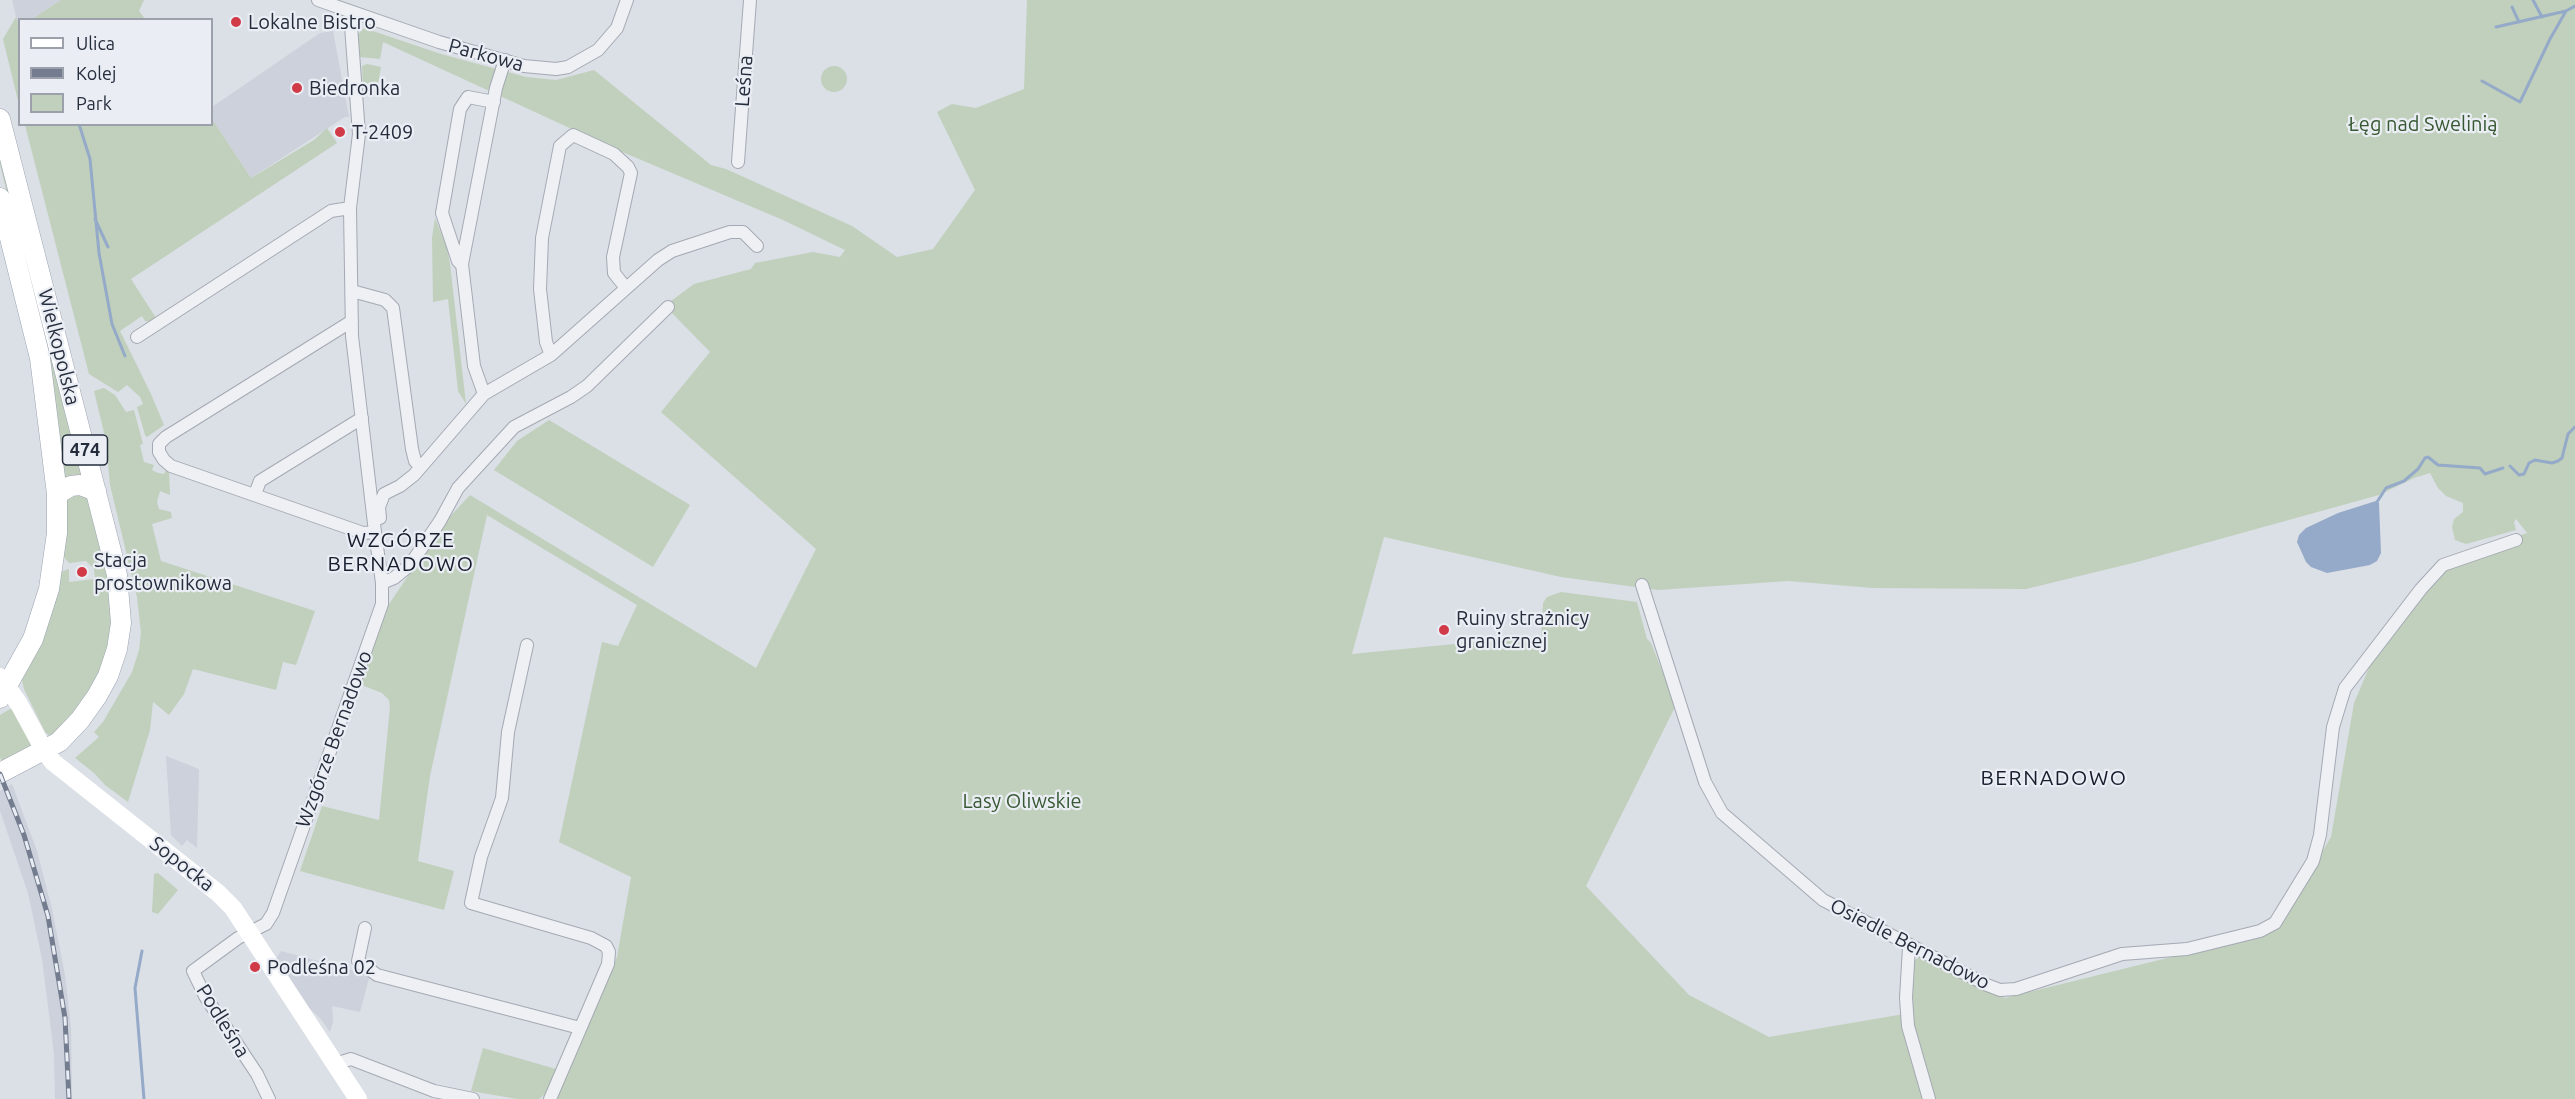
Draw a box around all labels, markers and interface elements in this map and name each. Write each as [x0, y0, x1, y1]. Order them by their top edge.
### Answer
place label: Lokalne Bistro [248, 10, 376, 34]
marker: Lokalne Bistro [229, 15, 243, 29]
legend [18, 18, 213, 126]
text: Ulica [76, 33, 115, 53]
street label: Parkowa [446, 33, 526, 77]
street label: Leśna [730, 54, 758, 108]
text: Kolej [76, 63, 116, 83]
place label: Biedronka [309, 76, 400, 100]
marker: Biedronka [290, 81, 304, 95]
text: Park [76, 93, 112, 113]
park label: Łęg nad Swelinią [2348, 112, 2498, 136]
place label: T-2409 [352, 120, 413, 144]
marker: T-2409 [333, 125, 347, 139]
street label: Wielkopolska [33, 286, 85, 408]
road number: 474 [62, 435, 107, 465]
district label: WZGÓRZE BERNADOWO [327, 527, 475, 577]
place label: Stacja prostownikowa [94, 548, 232, 595]
marker: Stacja prostownikowa [75, 565, 89, 579]
place label: Ruiny strażnicy granicznej [1456, 606, 1589, 653]
marker: Ruiny strażnicy granicznej [1437, 623, 1451, 637]
street label: Wzgórze Bernadowo [291, 647, 377, 831]
district label: BERNADOWO [1980, 765, 2128, 791]
park label: Lasy Oliwskie [962, 789, 1082, 813]
street label: Sopocka [145, 831, 219, 897]
street label: Osiedle Bernadowo [1826, 893, 1994, 995]
place label: Podleśna 02 [267, 955, 376, 979]
marker: Podleśna 02 [248, 960, 262, 974]
street label: Podleśna [191, 980, 255, 1062]

